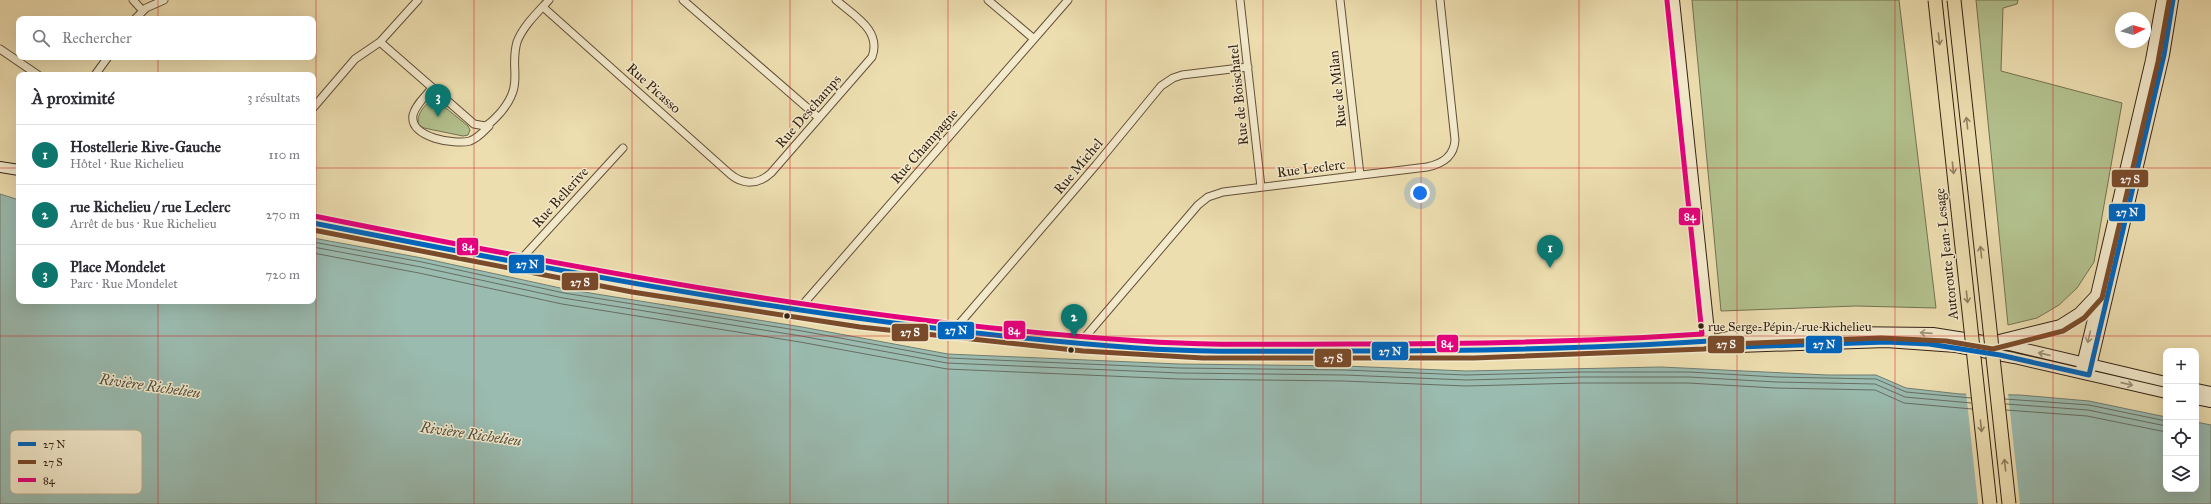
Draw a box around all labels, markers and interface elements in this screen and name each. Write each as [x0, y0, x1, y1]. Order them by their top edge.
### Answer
north arrow [2115, 12, 2151, 48]
search box [16, 16, 316, 60]
icon: search [30, 27, 52, 49]
text: Rechercher [62, 29, 132, 47]
one-way arrow [1935, 32, 1943, 45]
street label: Rue de Boischatel [1225, 43, 1252, 146]
street label: Rue de Milan [1325, 49, 1350, 128]
street label: Rue Picasso [623, 60, 684, 117]
street label: Rue Deschamps [772, 71, 845, 151]
pin: 3 [425, 84, 451, 117]
text: À proximité [32, 88, 115, 109]
text: 3 résultats [247, 90, 300, 106]
street label: Rue Champagne [887, 105, 962, 187]
one-way arrow [1964, 117, 1971, 130]
street label: Rue Michel [1050, 135, 1107, 198]
text: Hostellerie Rive-Gauche [70, 138, 221, 156]
text: 1 [42, 147, 48, 163]
text: 110 m [268, 147, 300, 163]
text: Hôtel · Rue Richelieu [70, 156, 184, 172]
street label: Rue Leclerc [1276, 156, 1346, 181]
one-way arrow [1949, 161, 1957, 174]
street label: Rue Bellerive [529, 163, 592, 231]
line badge: 27 S [2111, 169, 2149, 188]
text: 27 S [2120, 173, 2141, 186]
your location [1410, 183, 1430, 203]
street label: Autoroute Jean-Lesage [1931, 187, 1963, 322]
text: rue Richelieu / rue Leclerc [70, 198, 230, 216]
line badge: 27 N [2108, 203, 2146, 222]
text: 27 N [2116, 206, 2139, 219]
text: 2 [42, 207, 48, 223]
text: 270 m [266, 207, 300, 223]
line badge: 84 [1678, 207, 1701, 226]
text: 84 [1684, 210, 1697, 224]
text: Arrêt de bus · Rue Richelieu [70, 216, 217, 232]
pin: 1 [1537, 235, 1563, 268]
line badge: 84 [456, 237, 479, 256]
text: 84 [462, 240, 475, 254]
one-way arrow [1978, 246, 1985, 259]
line badge: 27 N [508, 254, 545, 274]
text: Place Mondelet [70, 258, 165, 276]
text: 27 N [516, 258, 539, 271]
text: 3 [42, 267, 48, 283]
text: 720 m [265, 267, 300, 283]
line badge: 27 S [561, 272, 599, 291]
text: Parc · Rue Mondelet [70, 276, 178, 292]
text: 27 S [570, 276, 591, 289]
one-way arrow [1963, 290, 1971, 303]
pin: 2 [1061, 304, 1087, 337]
unlabelled marker [782, 311, 792, 321]
place label: rue Serge-Pépin / rue Richelieu [1708, 319, 1872, 335]
line badge: 84 [1003, 320, 1026, 340]
line badge: 27 N [937, 321, 975, 340]
marker: rue Serge-Pépin / rue Richelieu [1696, 321, 1706, 331]
line badge: 27 S [891, 323, 929, 342]
text: 27 N [945, 324, 968, 337]
text: 84 [1008, 324, 1021, 338]
text: 27 S [900, 326, 921, 339]
one-way arrow [1920, 329, 1933, 336]
one-way arrow [2084, 330, 2092, 343]
line badge: 84 [1436, 334, 1459, 353]
line badge: 27 S [1707, 335, 1745, 354]
line badge: 27 N [1805, 335, 1843, 354]
text: 84 [1441, 337, 1454, 351]
text: 27 S [1716, 338, 1737, 351]
text: 27 N [1813, 338, 1836, 351]
line badge: 27 N [1371, 341, 1409, 361]
unlabelled marker [1066, 345, 1076, 355]
text: 27 N [1379, 345, 1402, 358]
line badge: 27 S [1314, 348, 1352, 368]
map controls [2163, 348, 2199, 492]
button: + [2163, 348, 2199, 384]
one-way arrow [2038, 349, 2051, 357]
text: 27 S [1323, 352, 1344, 365]
water label: Rivière Richelieu [97, 370, 202, 402]
one-way arrow [2121, 381, 2134, 389]
button: − [2163, 384, 2199, 420]
water label: Rivière Richelieu [418, 418, 523, 450]
one-way arrow [1978, 420, 1985, 433]
button: locate [2163, 420, 2199, 456]
legend [10, 430, 142, 494]
text: 27 N [43, 438, 66, 451]
text: 27 S [43, 456, 63, 469]
button: layers [2163, 456, 2199, 492]
one-way arrow [2001, 459, 2008, 472]
text: 84 [43, 474, 56, 487]

